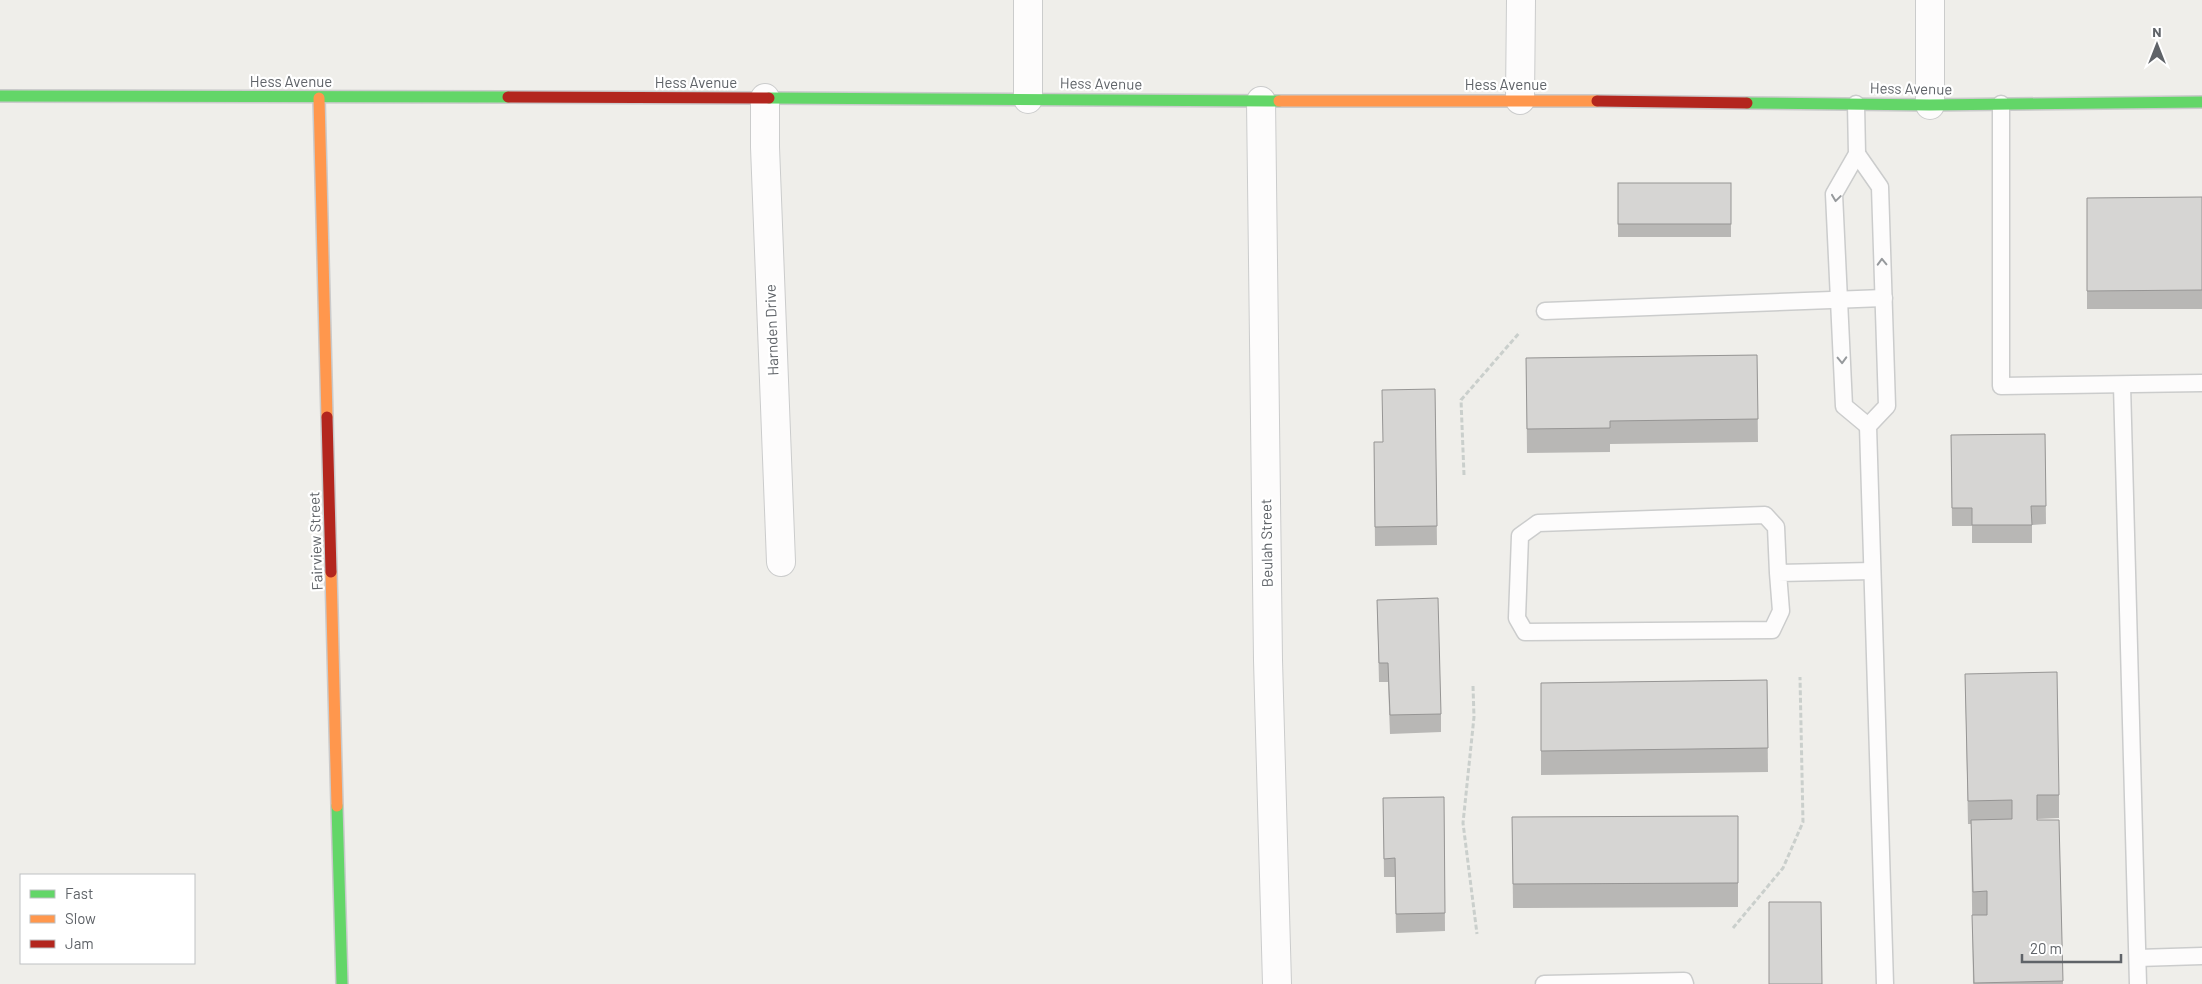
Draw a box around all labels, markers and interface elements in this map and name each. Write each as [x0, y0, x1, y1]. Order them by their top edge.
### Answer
north arrow [2132, 20, 2182, 70]
text: N [2152, 23, 2162, 40]
street label: Hess Avenue [250, 72, 332, 90]
street label: Hess Avenue [655, 73, 737, 91]
street label: Hess Avenue [1060, 73, 1142, 93]
street label: Hess Avenue [1465, 75, 1547, 93]
street label: Hess Avenue [1870, 78, 1952, 98]
one-way arrow [1831, 194, 1842, 202]
one-way arrow [1877, 258, 1888, 266]
street label: Harnden Drive [760, 284, 782, 376]
one-way arrow [1837, 356, 1847, 364]
street label: Fairview Street [304, 491, 326, 591]
street label: Beulah Street [1256, 499, 1276, 587]
legend [20, 874, 195, 964]
text: Fast [65, 884, 93, 902]
text: Slow [65, 909, 96, 927]
scale bar [2022, 932, 2121, 964]
text: Jam [65, 934, 94, 952]
text: 20 m [2030, 939, 2062, 957]

